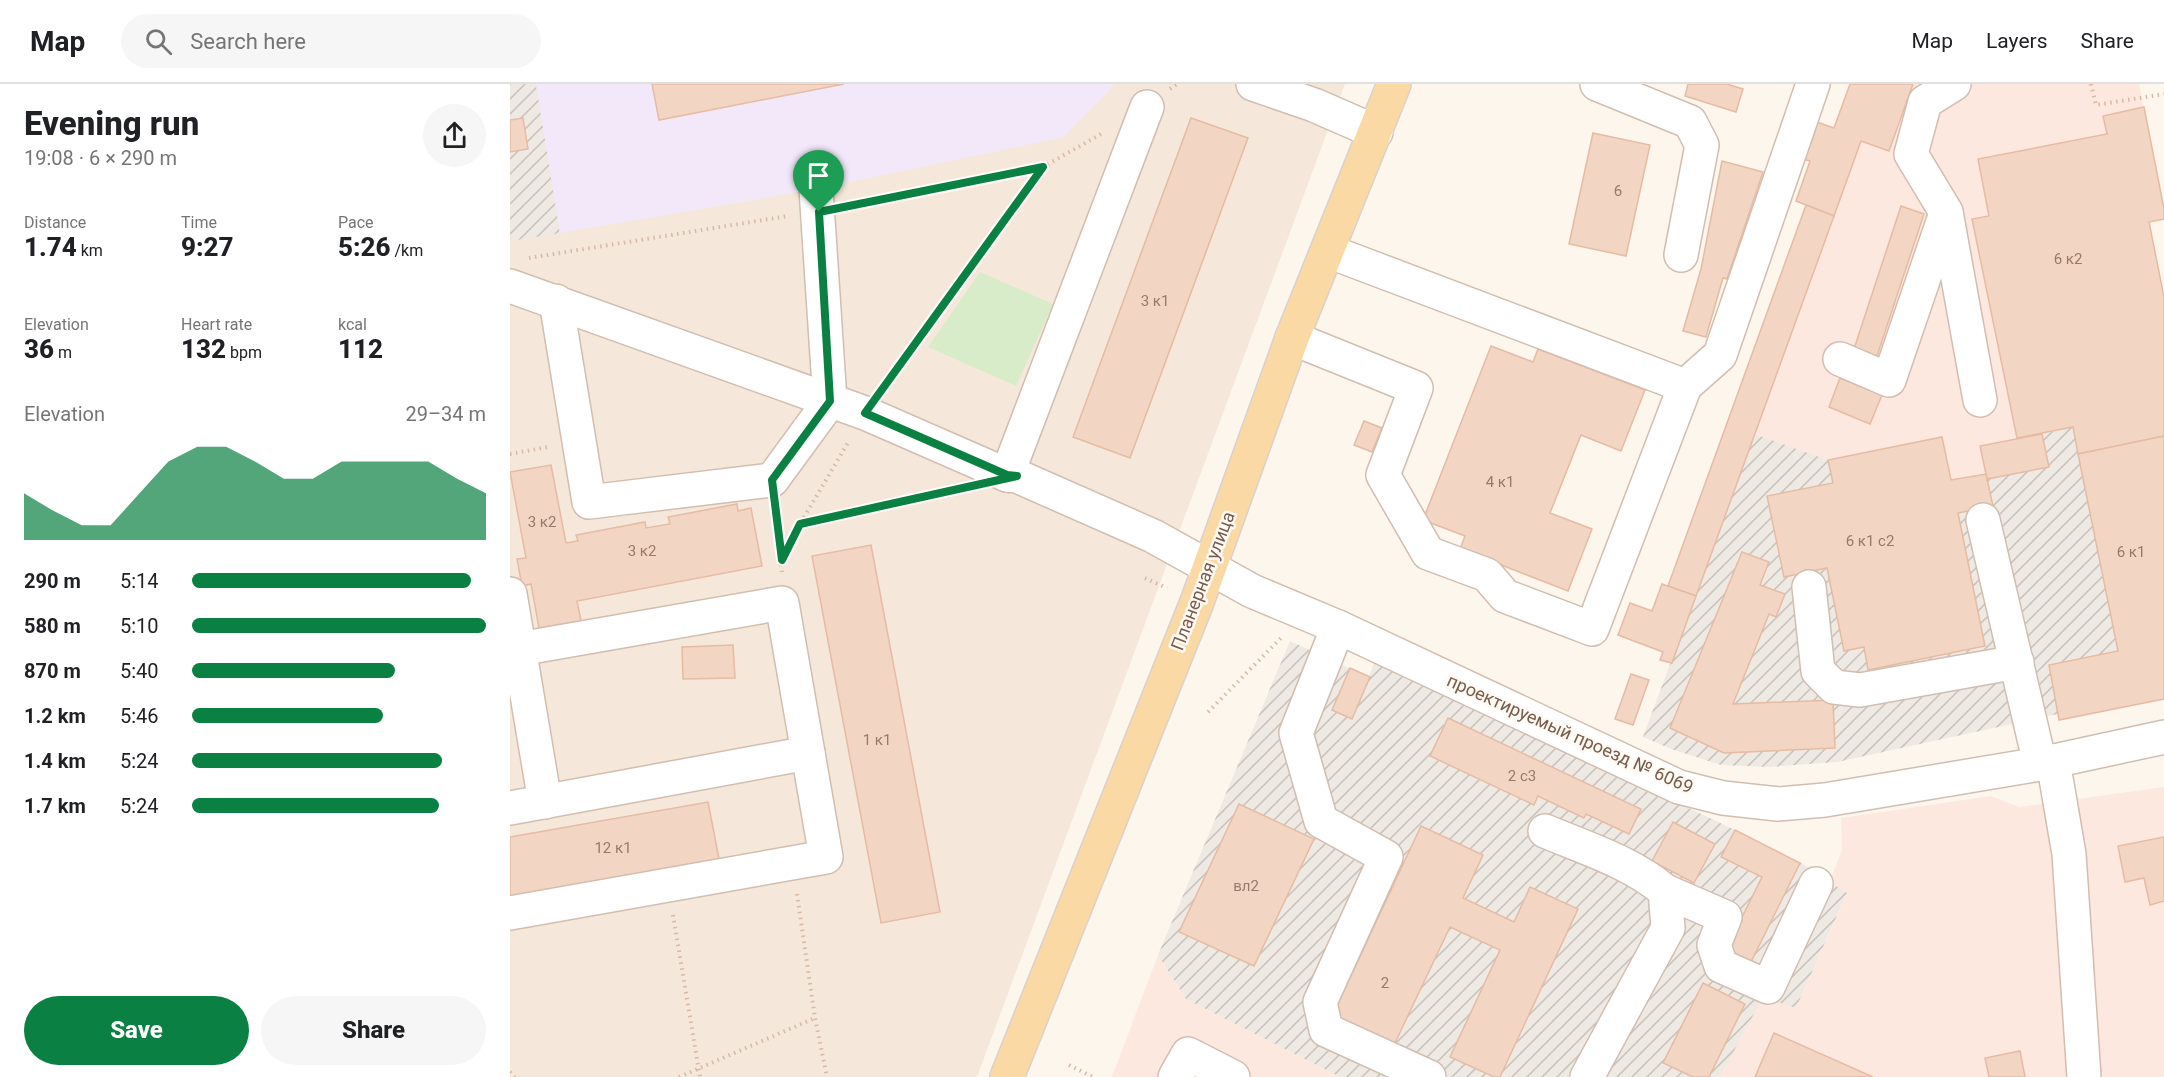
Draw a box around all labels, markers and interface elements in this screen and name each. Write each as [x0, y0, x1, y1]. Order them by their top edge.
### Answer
search box [121, 14, 541, 68]
text: Map [30, 25, 85, 58]
icon: search [142, 25, 175, 58]
text: Search here [190, 29, 306, 54]
text: Map [1911, 29, 1953, 53]
text: Layers [1986, 29, 2047, 53]
text: Share [2080, 29, 2134, 53]
text: Evening run [24, 104, 199, 143]
button: share [423, 104, 486, 167]
text: 19:08 · 6 × 290 m [24, 146, 177, 170]
pin [793, 150, 844, 212]
icon: arrive [802, 159, 835, 192]
house number: 6 [1614, 182, 1622, 200]
text: Distance [24, 213, 86, 232]
text: Time [181, 213, 217, 232]
text: Pace [338, 213, 374, 232]
text: 1.74 [24, 232, 77, 262]
text: 9:27 [181, 232, 234, 262]
text: 5:26 [338, 232, 391, 262]
text: km [77, 241, 103, 260]
text: /km [391, 241, 423, 260]
house number: 6 к2 [2054, 250, 2082, 268]
house number: 3 к1 [1141, 292, 1169, 310]
text: Elevation [24, 315, 89, 334]
text: Heart rate [181, 315, 252, 334]
text: kcal [338, 315, 367, 334]
text: 36 [24, 334, 54, 364]
text: 132 [181, 334, 226, 364]
text: 112 [338, 334, 383, 364]
text: m [54, 343, 72, 362]
text: bpm [226, 343, 262, 362]
text: Elevation [24, 402, 105, 426]
text: 29–34 m [405, 402, 486, 426]
house number: 4 к1 [1486, 473, 1514, 491]
street label: Планерная улица [1166, 508, 1239, 653]
house number: 3 к2 [528, 513, 556, 531]
house number: 6 к1 с2 [1846, 532, 1894, 550]
house number: 3 к2 [628, 542, 656, 560]
house number: 6 к1 [2117, 543, 2145, 561]
text: 290 m [24, 569, 81, 593]
text: 5:14 [120, 569, 159, 593]
text: 580 m [24, 614, 81, 638]
text: 5:10 [120, 614, 159, 638]
text: 870 m [24, 659, 81, 683]
text: 5:40 [120, 659, 159, 683]
street label: проектируемый проезд № 6069 [1444, 670, 1697, 798]
text: 1.2 km [24, 704, 86, 728]
text: 5:46 [120, 704, 159, 728]
house number: 1 к1 [863, 731, 891, 749]
text: 1.4 km [24, 749, 86, 773]
text: 5:24 [120, 749, 159, 773]
house number: 2 с3 [1508, 767, 1536, 785]
text: 1.7 km [24, 794, 86, 818]
text: 5:24 [120, 794, 159, 818]
house number: 12 к1 [594, 839, 632, 857]
house number: вл2 [1233, 877, 1259, 895]
house number: 2 [1381, 974, 1389, 992]
button: Save [24, 996, 249, 1065]
button: Share [261, 996, 486, 1065]

